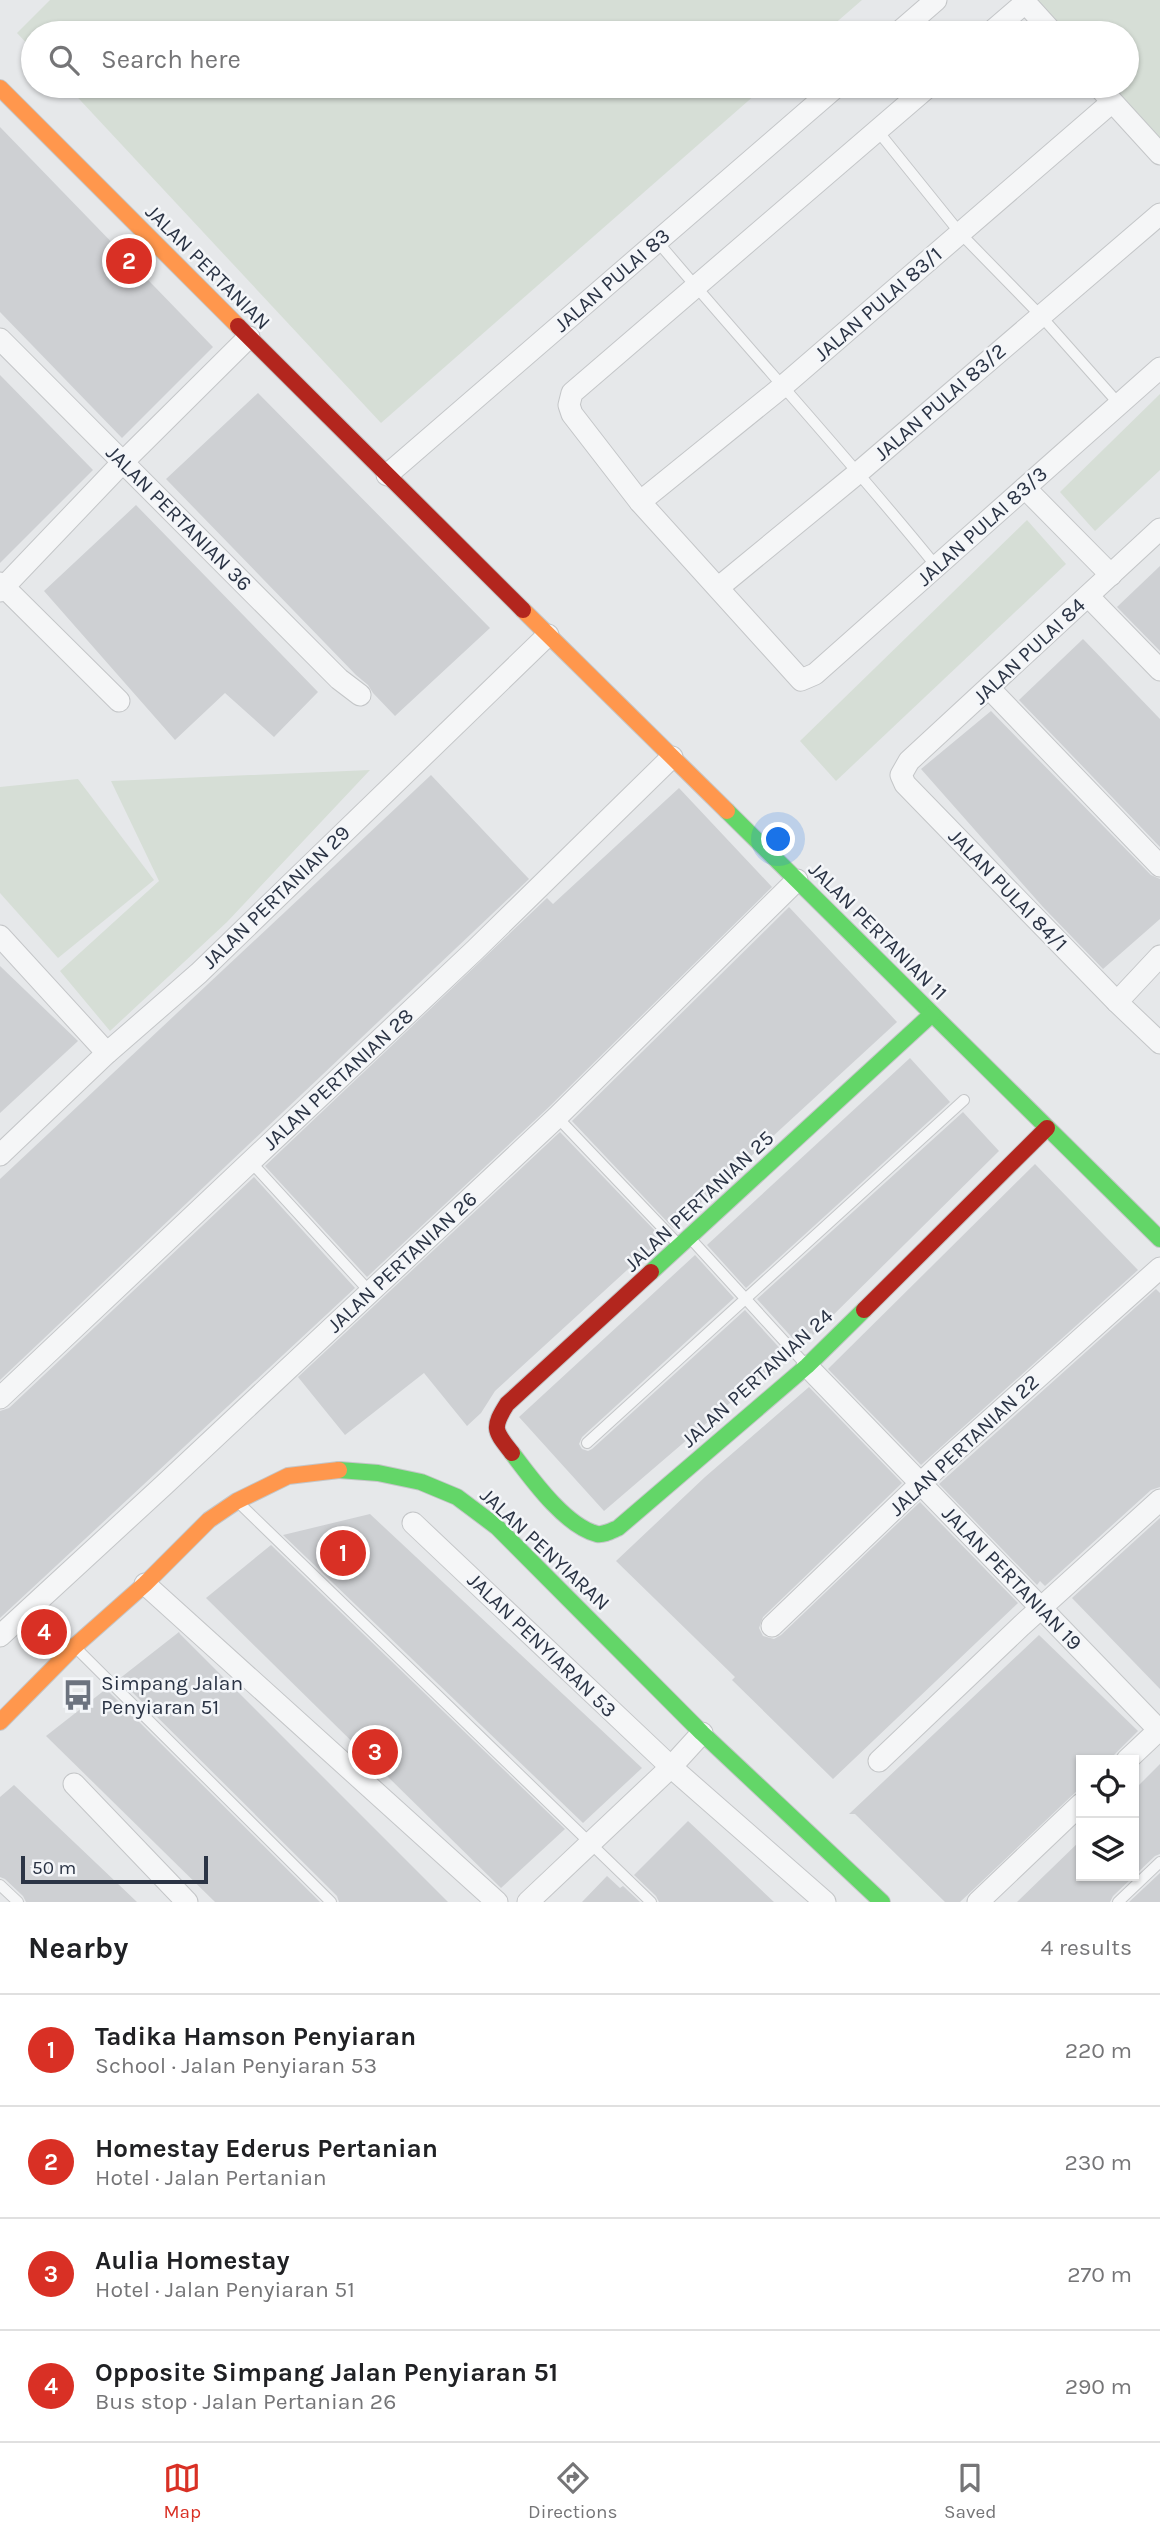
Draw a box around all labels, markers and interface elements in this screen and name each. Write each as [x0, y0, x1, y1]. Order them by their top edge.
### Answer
search box [21, 21, 1139, 98]
icon: search [45, 41, 83, 79]
text: Search here [101, 44, 241, 75]
street label: JALAN PERTANIAN [141, 200, 275, 334]
street label: JALAN PULAI 83 [549, 223, 675, 337]
pin: 2 [106, 235, 152, 287]
street label: JALAN PULAI 83/1 [809, 242, 947, 366]
street label: JALAN PULAI 83/2 [869, 338, 1011, 466]
street label: JALAN PERTANIAN 36 [101, 440, 257, 596]
street label: JALAN PULAI 83/3 [912, 461, 1052, 591]
street label: JALAN PULAI 84 [968, 593, 1090, 709]
street label: JALAN PERTANIAN 29 [197, 820, 355, 974]
your location [761, 822, 795, 856]
street label: JALAN PULAI 84/1 [944, 824, 1072, 956]
street label: JALAN PERTANIAN 11 [804, 857, 952, 1005]
street label: JALAN PERTANIAN 28 [258, 1003, 418, 1155]
street label: JALAN PERTANIAN 25 [619, 1126, 779, 1276]
street label: JALAN PERTANIAN 26 [322, 1187, 482, 1337]
street label: JALAN PERTANIAN 24 [676, 1304, 838, 1452]
street label: JALAN PERTANIAN 22 [884, 1369, 1044, 1521]
street label: JALAN PENYIARAN [475, 1483, 615, 1615]
street label: JALAN PERTANIAN 19 [937, 1501, 1087, 1655]
pin: 1 [320, 1527, 366, 1579]
street label: JALAN PENYIARAN 53 [463, 1568, 621, 1722]
pin: 4 [21, 1606, 67, 1658]
place label: Simpang Jalan Penyiaran 51 [101, 1671, 243, 1719]
bus stop icon: Simpang Jalan Penyiaran 51 [61, 1678, 95, 1712]
pin: 3 [352, 1726, 398, 1778]
map controls [1076, 1755, 1139, 1881]
button: locate [1076, 1755, 1139, 1818]
button: layers [1076, 1818, 1139, 1881]
scale bar [21, 1853, 208, 1885]
text: 50 m [32, 1857, 76, 1879]
text: Nearby [28, 1930, 128, 1966]
text: 4 results [1040, 1934, 1132, 1961]
text: Tadika Hamson Penyiaran [95, 2021, 416, 2052]
text: 1 [47, 2037, 55, 2064]
text: 220 m [1065, 2037, 1132, 2064]
text: School · Jalan Penyiaran 53 [95, 2052, 377, 2079]
text: Homestay Ederus Pertanian [95, 2133, 438, 2164]
text: 2 [44, 2149, 58, 2176]
text: 230 m [1064, 2149, 1132, 2176]
text: Hotel · Jalan Pertanian [95, 2164, 327, 2191]
text: Aulia Homestay [95, 2245, 290, 2276]
text: 3 [44, 2261, 58, 2288]
text: 270 m [1067, 2261, 1132, 2288]
text: Hotel · Jalan Penyiaran 51 [95, 2276, 355, 2303]
text: Opposite Simpang Jalan Penyiaran 51 [95, 2357, 558, 2388]
text: 4 [44, 2373, 58, 2400]
text: 290 m [1065, 2373, 1132, 2400]
text: Bus stop · Jalan Pertanian 26 [95, 2388, 396, 2415]
tab: Map [163, 2459, 201, 2523]
tab: Directions [528, 2459, 617, 2523]
tab: Saved [944, 2459, 997, 2523]

